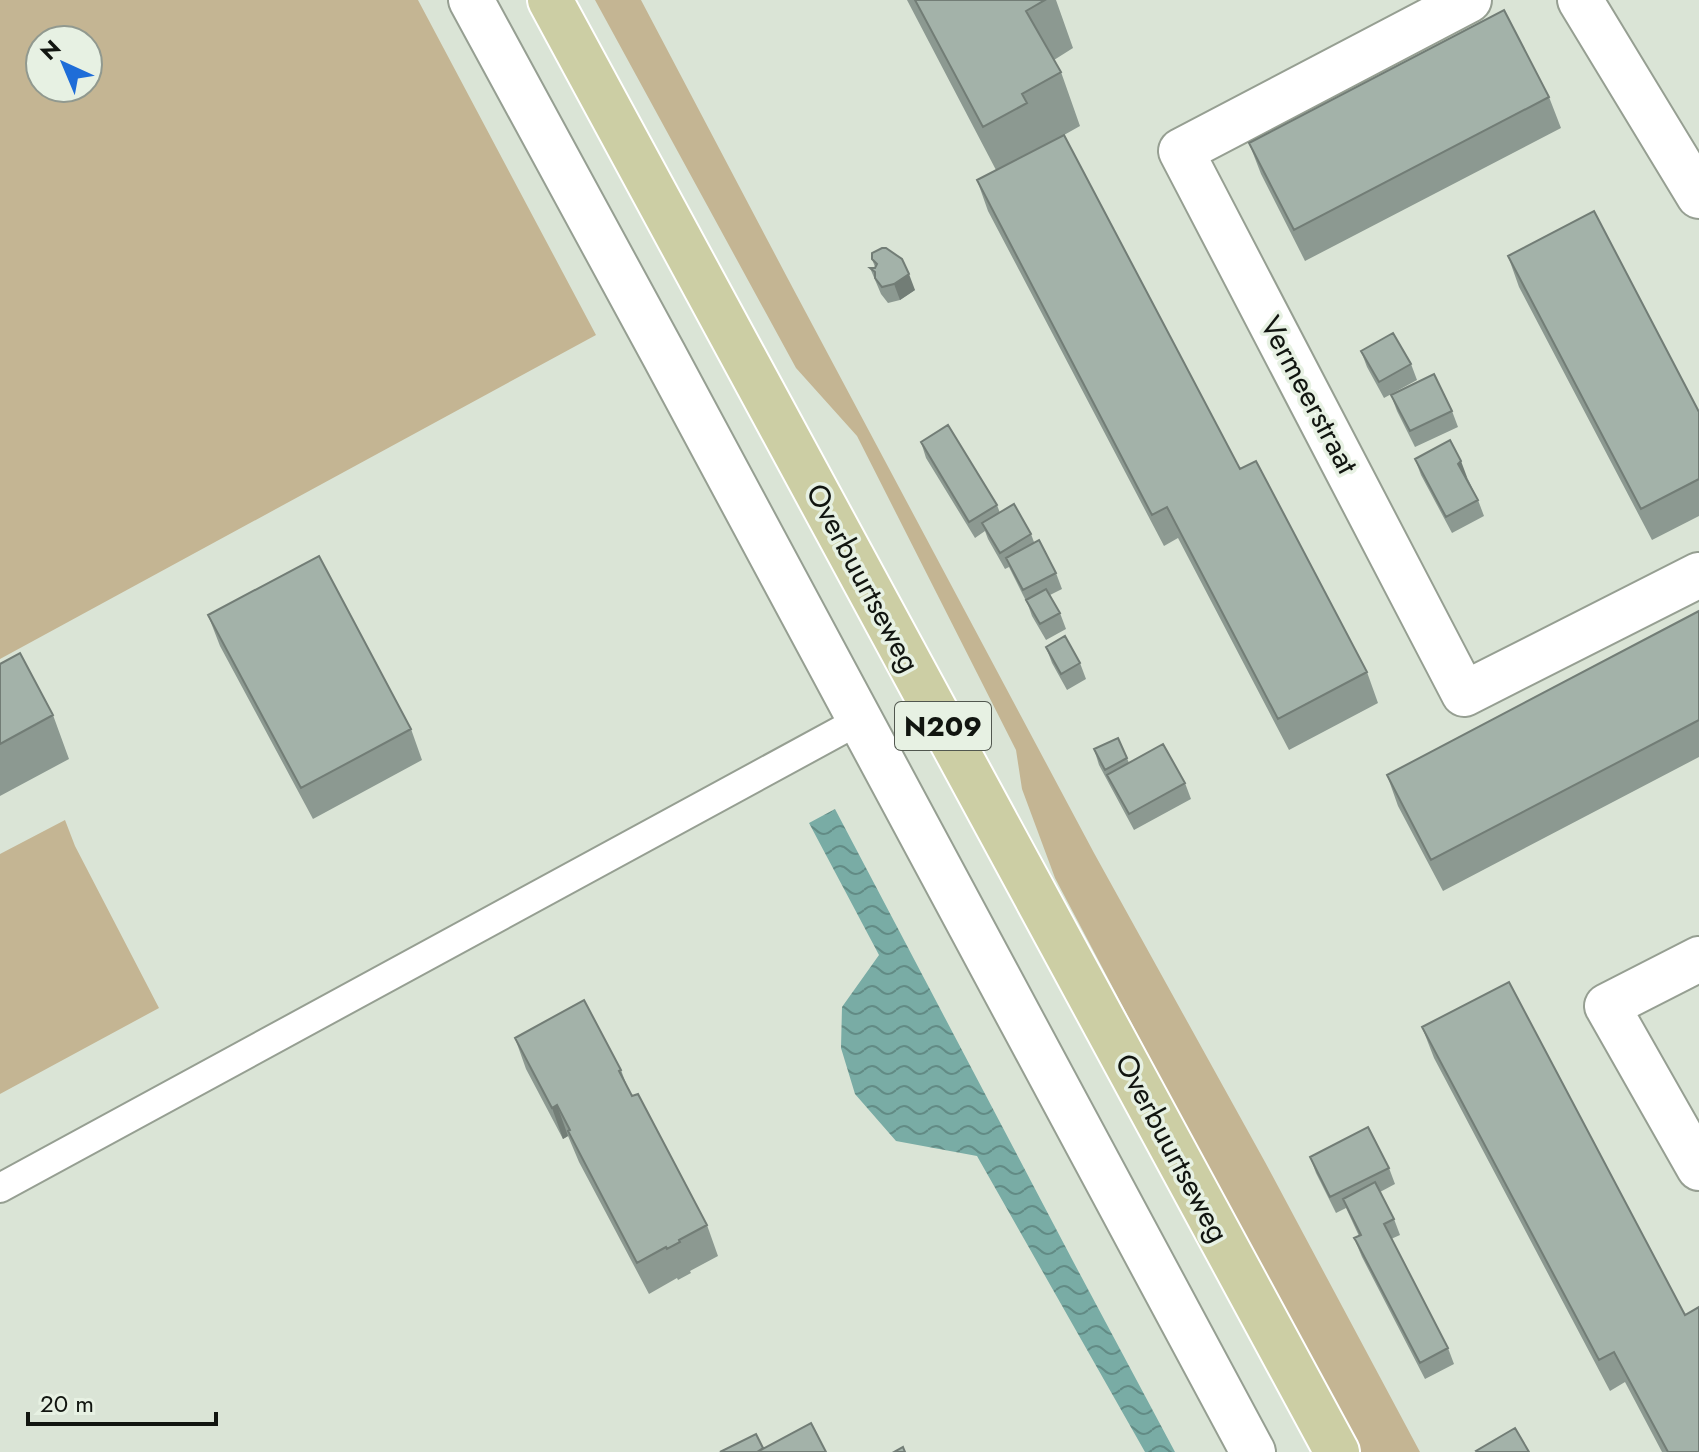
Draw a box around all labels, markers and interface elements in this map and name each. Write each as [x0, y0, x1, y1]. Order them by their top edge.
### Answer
north arrow [24, 24, 104, 104]
text: N [33, 32, 68, 67]
street label: Vermeerstraat [1250, 308, 1369, 482]
street label: Overbuurtseweg [796, 476, 931, 680]
road number: N209 [895, 702, 991, 750]
street label: Overbuurtseweg [1105, 1046, 1240, 1250]
scale bar [28, 1376, 216, 1426]
text: 20 m [40, 1386, 94, 1421]

